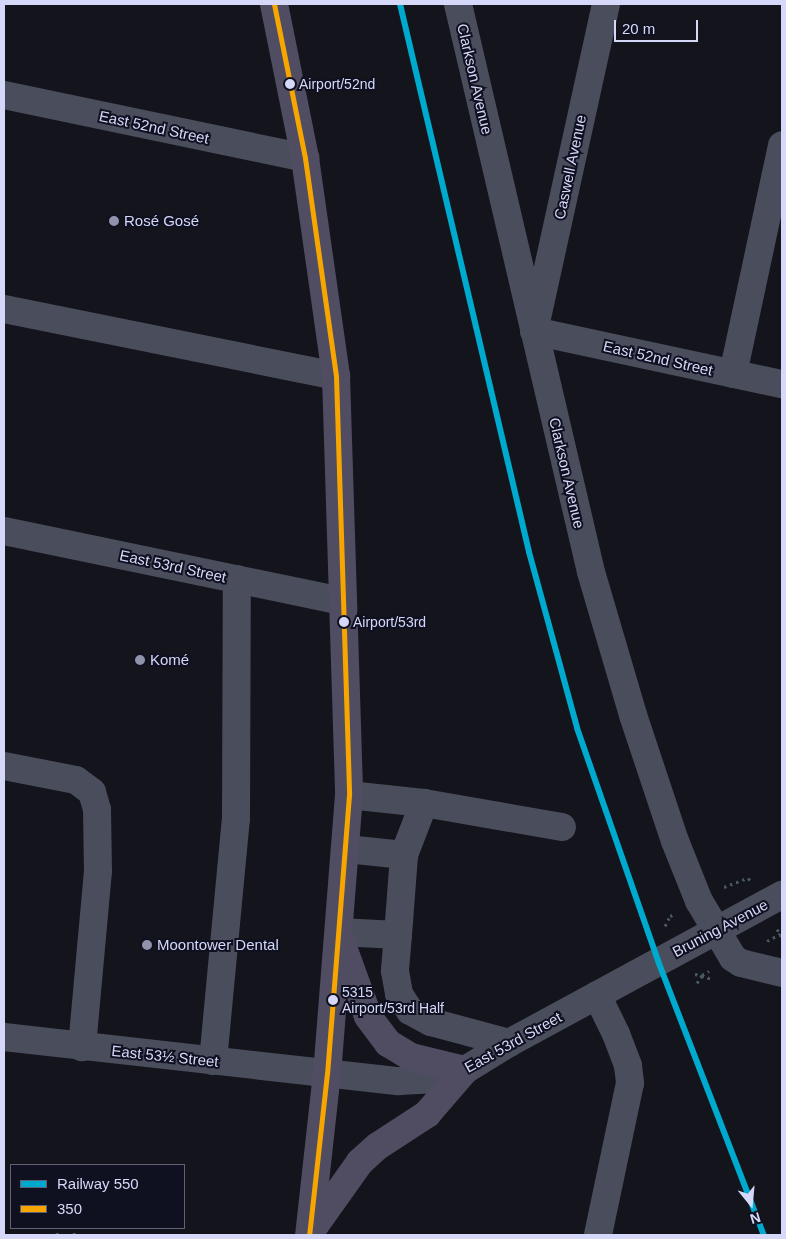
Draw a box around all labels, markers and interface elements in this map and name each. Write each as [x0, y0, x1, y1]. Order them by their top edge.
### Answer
scale bar [616, 10, 700, 42]
text: 20 m [622, 20, 655, 37]
street label: Clarkson Avenue [453, 21, 497, 137]
place label: Airport/52nd [299, 76, 375, 92]
marker: Airport/52nd [285, 79, 295, 89]
street label: East 52nd Street [97, 107, 211, 147]
street label: Caswell Avenue [550, 113, 590, 221]
place label: Rosé Gosé [124, 212, 199, 230]
marker: Rosé Gosé [108, 215, 120, 227]
street label: East 52nd Street [602, 337, 714, 379]
street label: Clarkson Avenue [545, 415, 589, 531]
street label: East 53rd Street [118, 546, 228, 586]
place label: Airport/53rd [353, 614, 426, 630]
marker: Airport/53rd [339, 617, 349, 627]
place label: Komé [150, 651, 189, 669]
marker: Komé [134, 654, 146, 666]
street label: Bruning Avenue [669, 895, 771, 961]
place label: Moontower Dental [157, 936, 279, 954]
marker: Moontower Dental [141, 939, 153, 951]
place label: 5315 Airport/53rd Half [342, 984, 444, 1016]
marker: 5315 Airport/53rd Half [328, 995, 338, 1005]
street label: East 53rd Street [461, 1008, 565, 1076]
street label: East 53½ Street [111, 1041, 219, 1071]
legend [10, 1164, 185, 1229]
text: Railway 550 [57, 1175, 139, 1192]
north arrow [726, 1179, 776, 1229]
text: 350 [57, 1200, 82, 1217]
text: N [748, 1209, 763, 1227]

